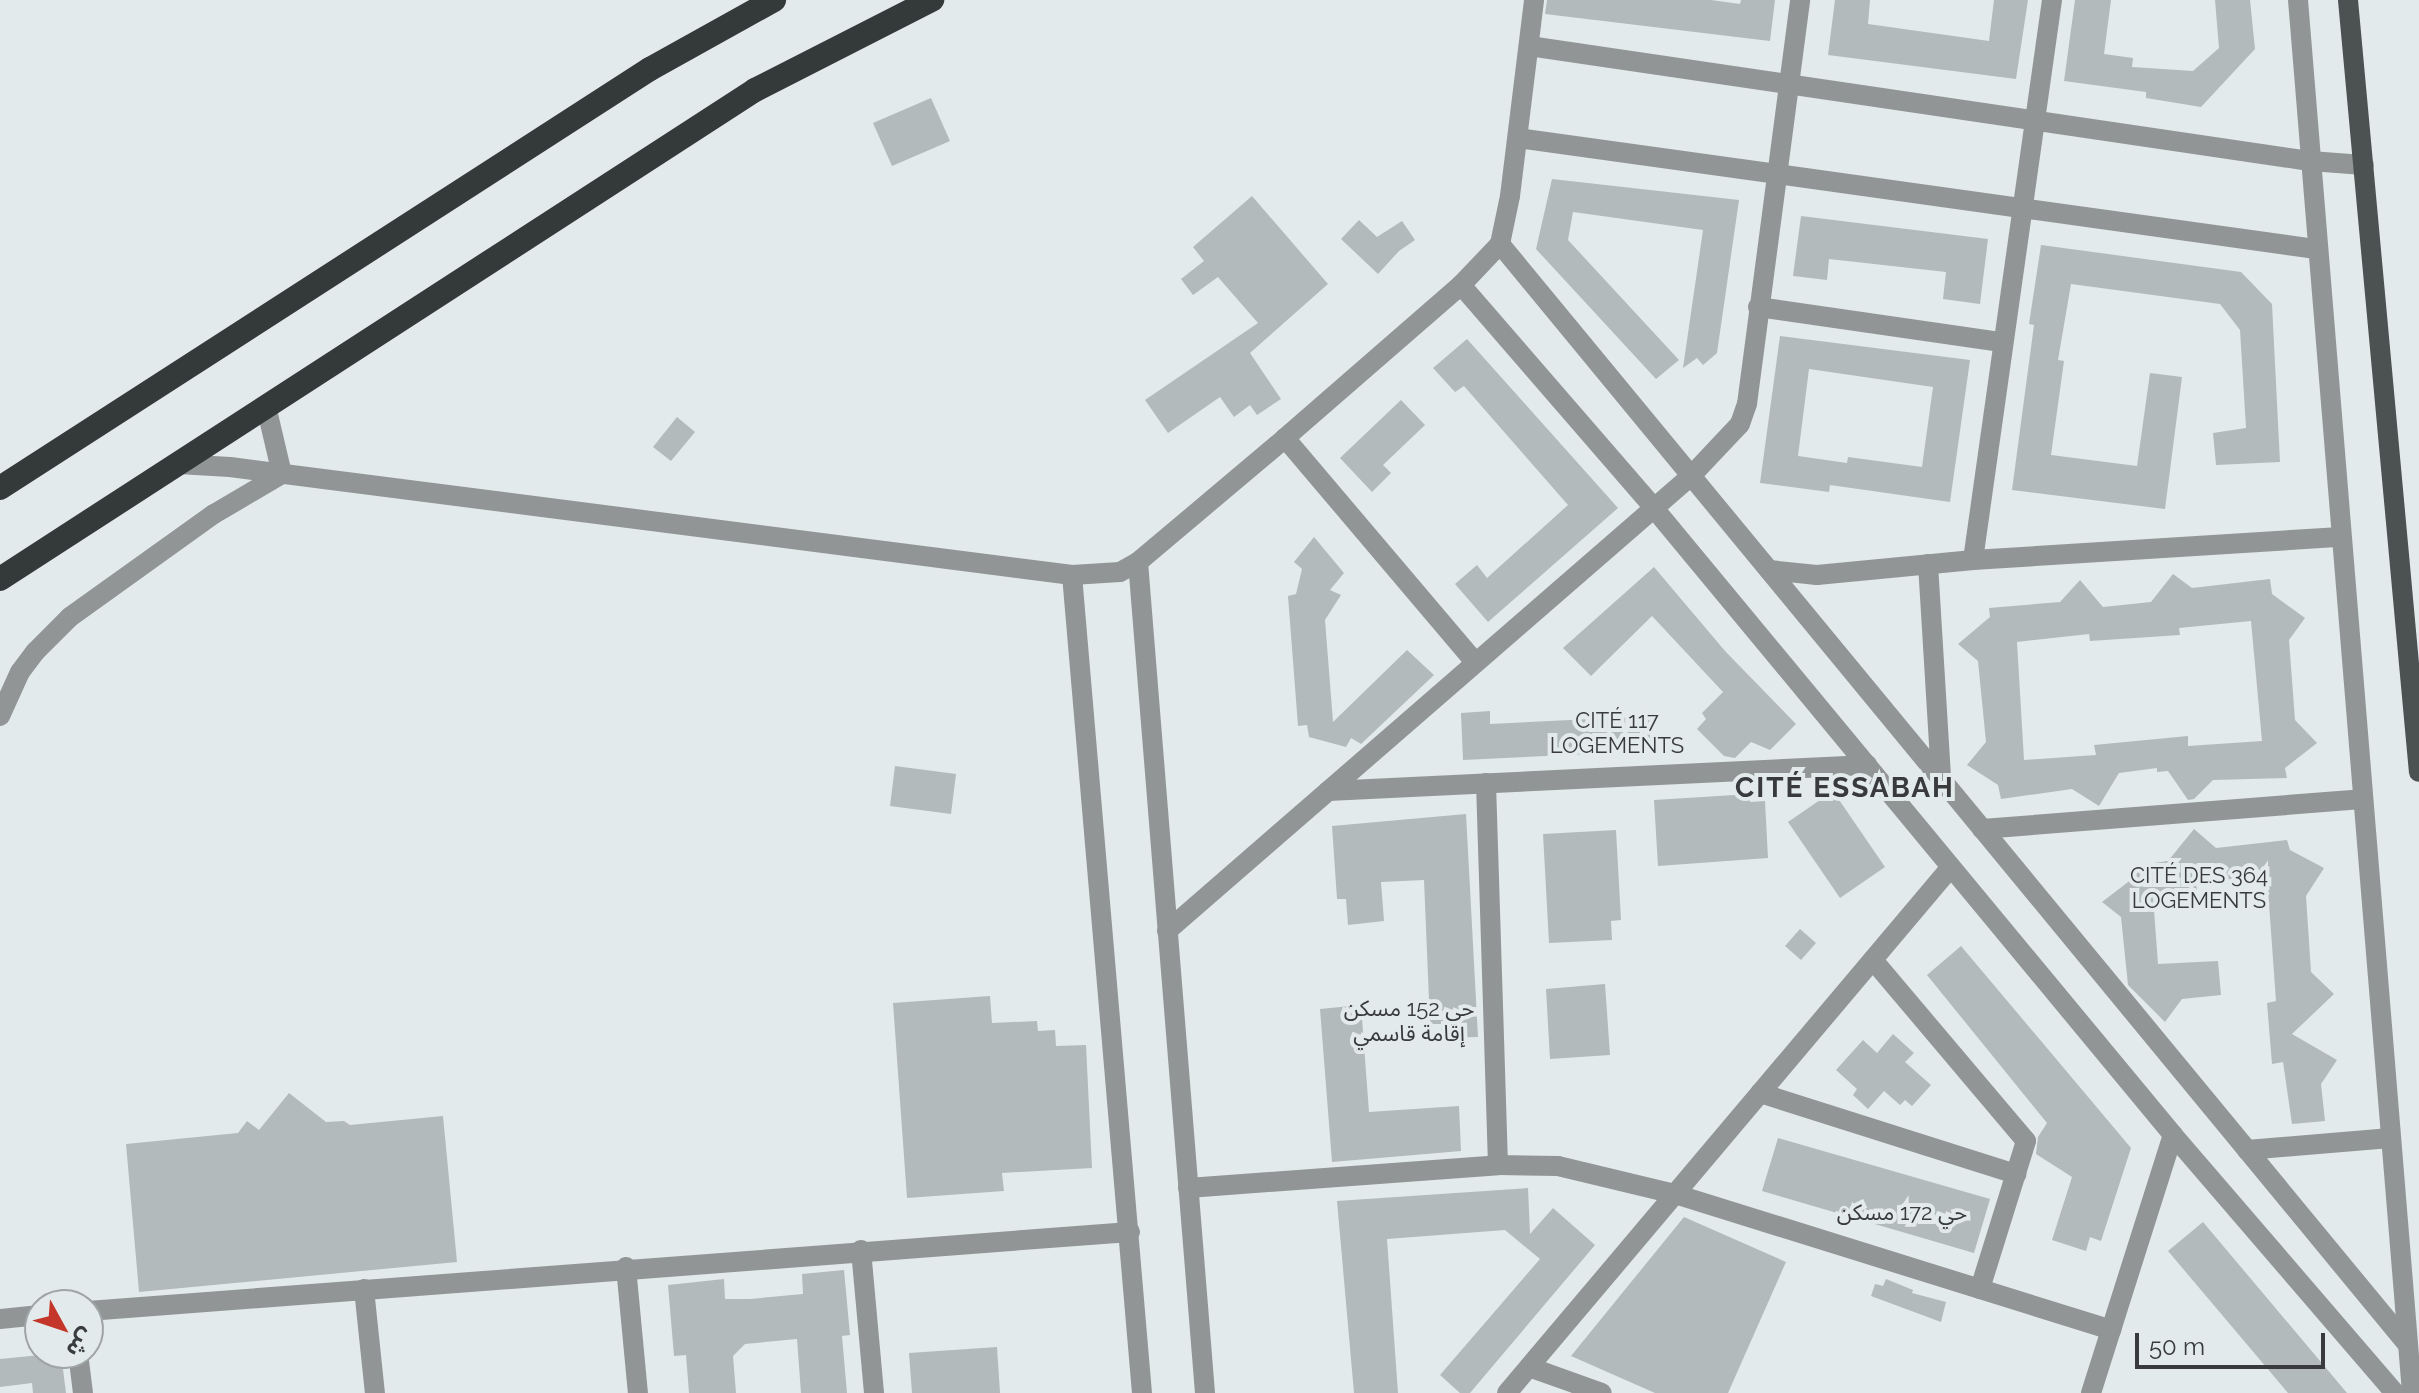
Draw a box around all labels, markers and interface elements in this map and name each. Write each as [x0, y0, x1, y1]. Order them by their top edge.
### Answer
district label: CITÉ 117 LOGEMENTS [1541, 707, 1693, 758]
district label: CITÉ ESSABAH [1735, 771, 1955, 805]
district label: CITÉ DES 364 LOGEMENTS [2118, 862, 2280, 914]
district label: حي 152 مسكن إقامة قاسمي [1344, 995, 1474, 1046]
district label: حي 172 مسكن [1837, 1200, 1967, 1226]
north arrow [24, 1289, 104, 1369]
scale bar [2139, 1317, 2329, 1367]
text: ش [61, 1323, 101, 1363]
text: 50 m [2149, 1332, 2205, 1361]

